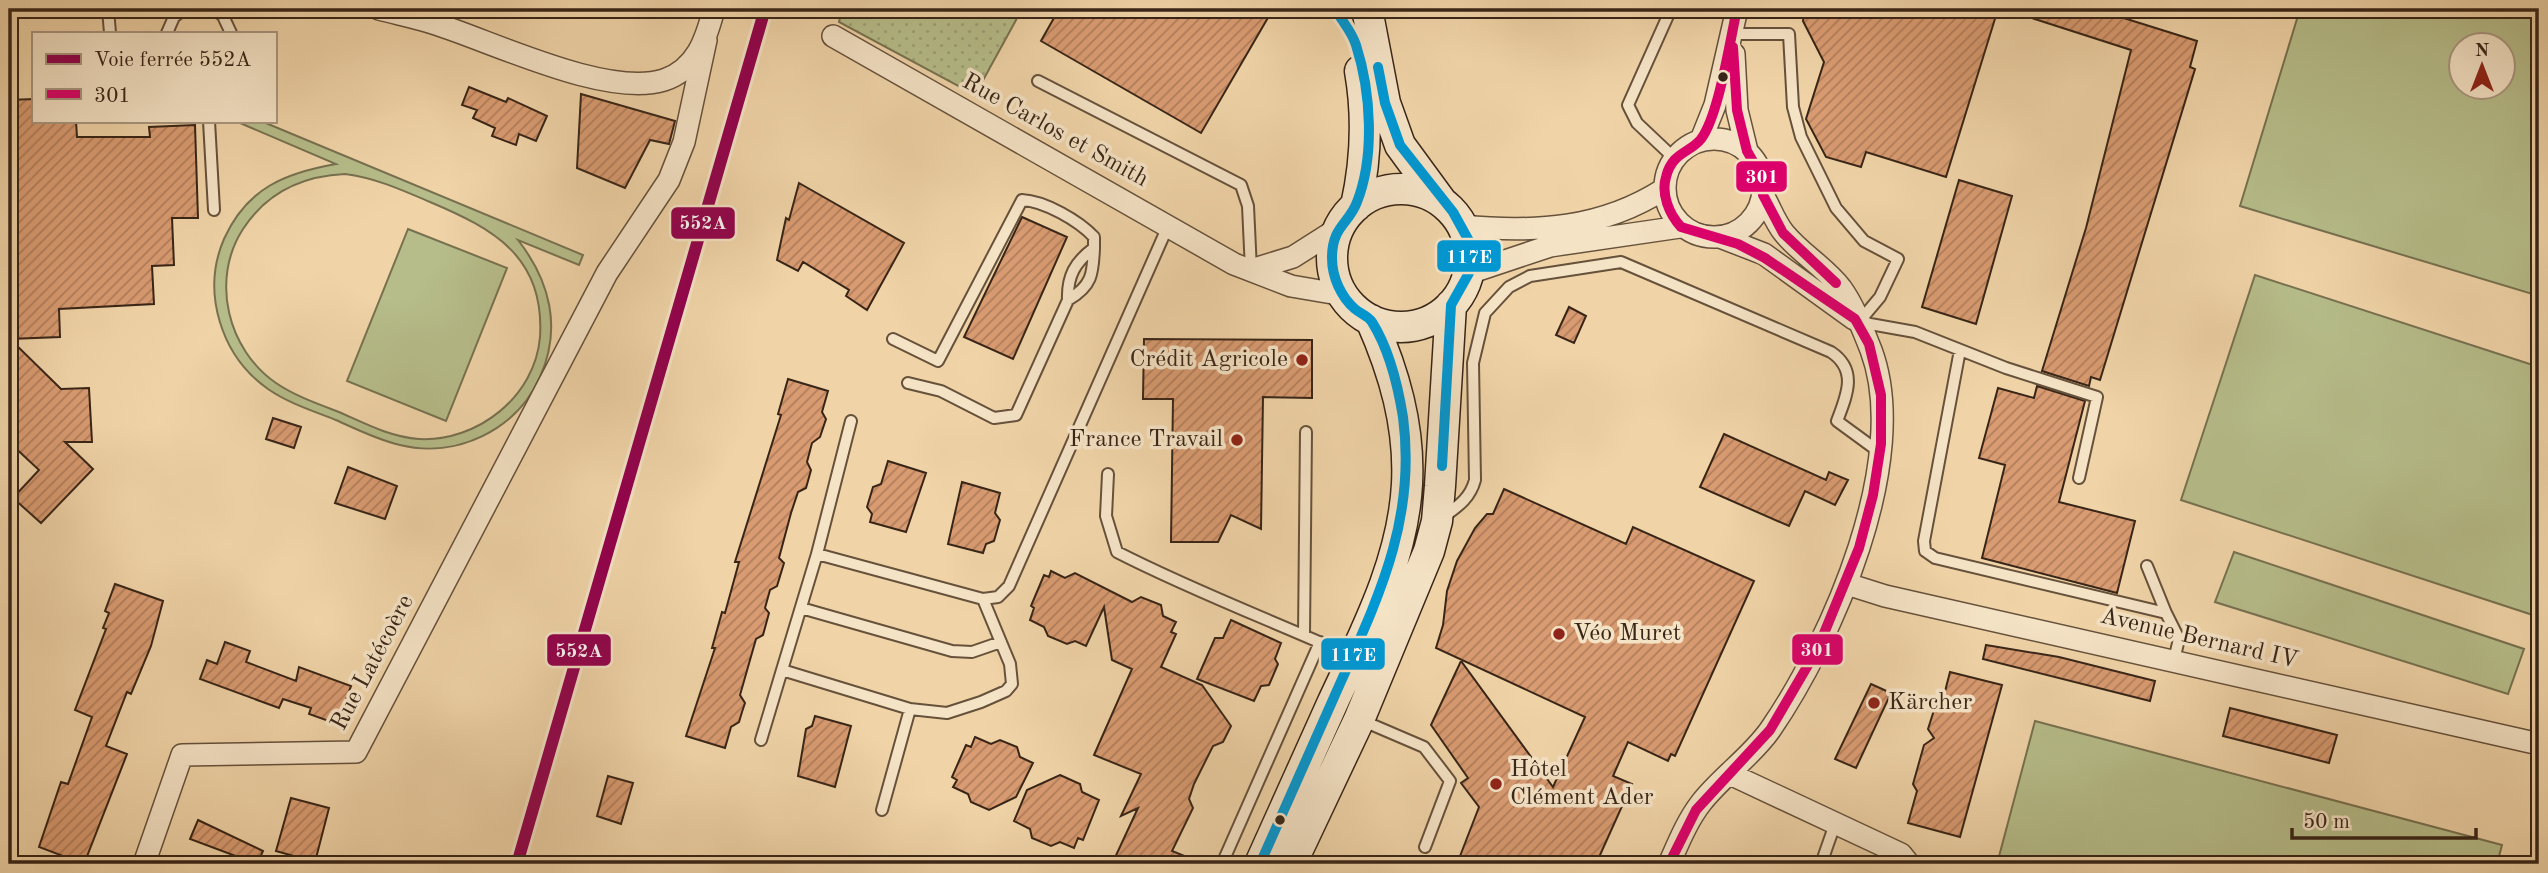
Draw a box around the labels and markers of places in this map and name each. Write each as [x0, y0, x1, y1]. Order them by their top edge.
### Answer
unlabelled marker [1716, 70, 1730, 84]
place label: Crédit Agricole [1129, 348, 1288, 372]
marker: Crédit Agricole [1294, 352, 1310, 368]
place label: France Travail [1069, 428, 1223, 452]
marker: France Travail [1229, 432, 1245, 448]
place label: Véo Muret [1573, 622, 1681, 646]
marker: Véo Muret [1551, 626, 1567, 642]
place label: Kärcher [1888, 691, 1972, 715]
marker: Kärcher [1866, 695, 1882, 711]
place label: Hôtel Clément Ader [1510, 758, 1654, 810]
marker: Hôtel Clément Ader [1488, 776, 1504, 792]
unlabelled marker [1273, 813, 1287, 827]

